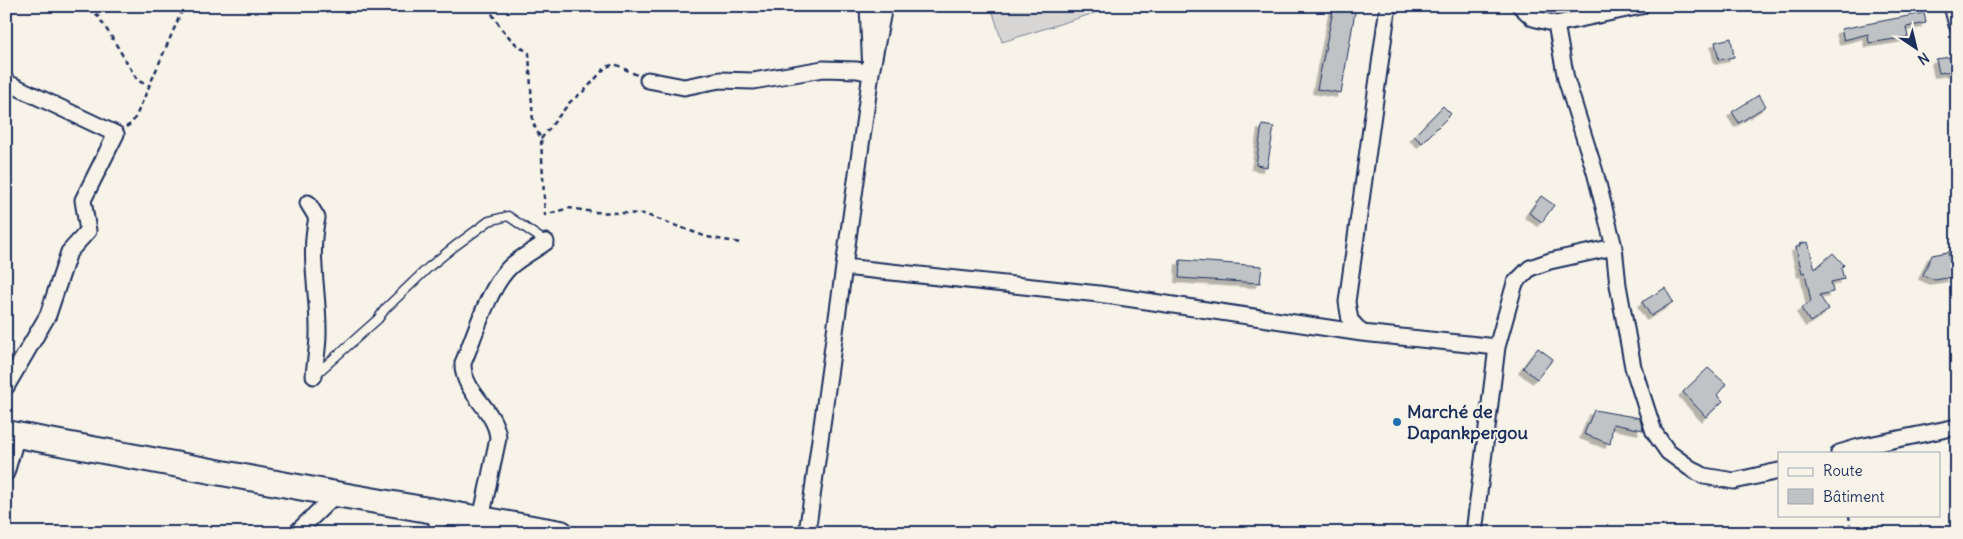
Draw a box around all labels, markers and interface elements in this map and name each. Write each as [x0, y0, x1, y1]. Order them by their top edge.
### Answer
north arrow [1890, 22, 1940, 72]
text: N [1914, 48, 1933, 69]
place label: Marché de Dapankpergou [1407, 400, 1528, 444]
marker: Marché de Dapankpergou [1391, 416, 1403, 428]
legend [1778, 452, 1940, 516]
text: Route [1823, 461, 1863, 480]
text: Bâtiment [1823, 487, 1885, 506]

